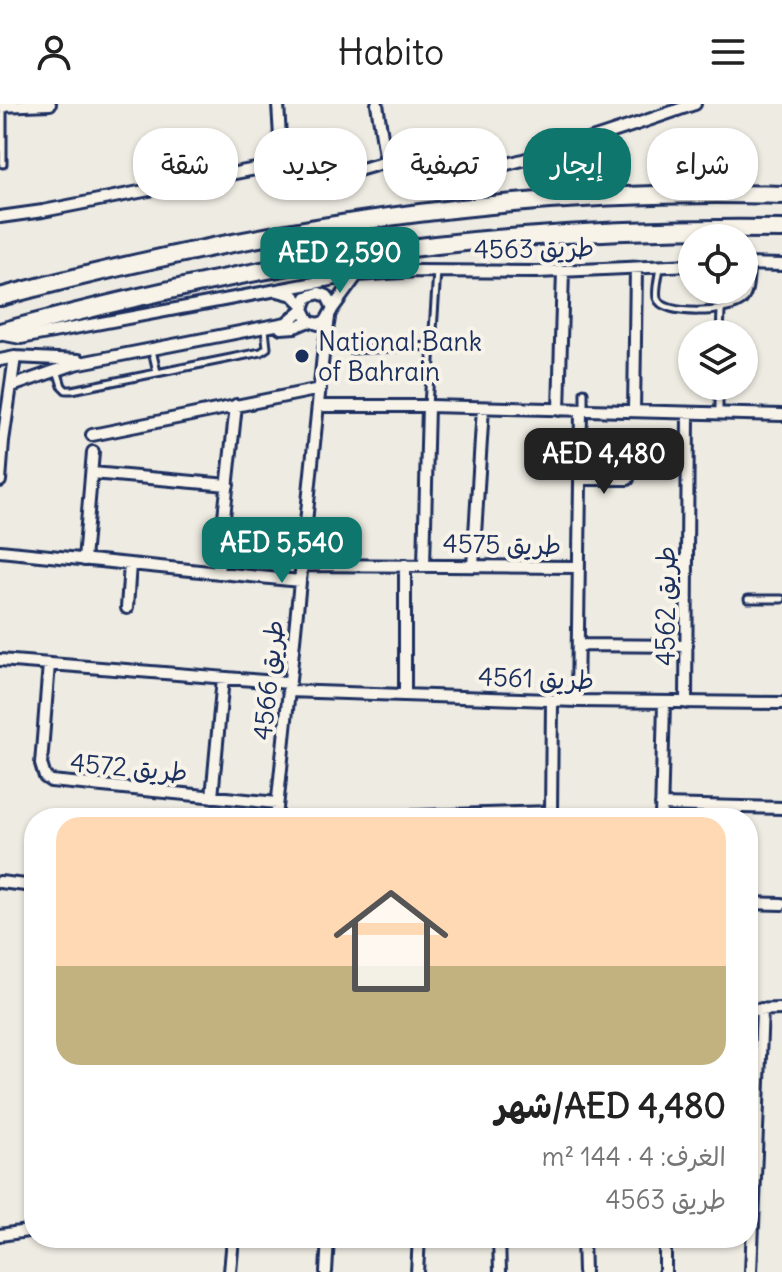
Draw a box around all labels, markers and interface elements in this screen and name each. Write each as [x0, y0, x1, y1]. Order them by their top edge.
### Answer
icon: person [32, 30, 76, 74]
text: Habito [338, 30, 444, 75]
icon: menu [706, 30, 750, 74]
chip: شقة [133, 128, 238, 200]
chip: جديد [254, 128, 367, 200]
chip: تصفية [383, 128, 507, 200]
chip: إيجار [523, 128, 631, 200]
chip: شراء [647, 128, 758, 200]
map controls [678, 224, 758, 400]
button: locate [678, 224, 758, 304]
pin: AED 2,590 [248, 227, 432, 295]
street label: طريق 4563 [473, 230, 595, 266]
text: AED 2,590 [278, 236, 402, 269]
button: layers [678, 320, 758, 400]
place label: National Bank of Bahrain [318, 325, 482, 388]
marker: National Bank of Bahrain [293, 347, 311, 365]
pin: AED 4,480 [512, 428, 696, 496]
text: AED 4,480 [542, 437, 666, 470]
pin: AED 5,540 [190, 517, 374, 585]
text: AED 5,540 [220, 526, 344, 559]
street label: طريق 4575 [442, 526, 562, 562]
street label: طريق 4562 [649, 546, 682, 666]
street label: طريق 4566 [245, 618, 291, 742]
street label: طريق 4561 [477, 659, 595, 697]
street label: طريق 4572 [69, 745, 189, 789]
icon: home [319, 869, 463, 1013]
text: AED 4,480/شهر [495, 1084, 726, 1127]
text: الغرف: 4 · 144 m² [542, 1140, 726, 1173]
text: طريق 4563 [605, 1183, 726, 1216]

